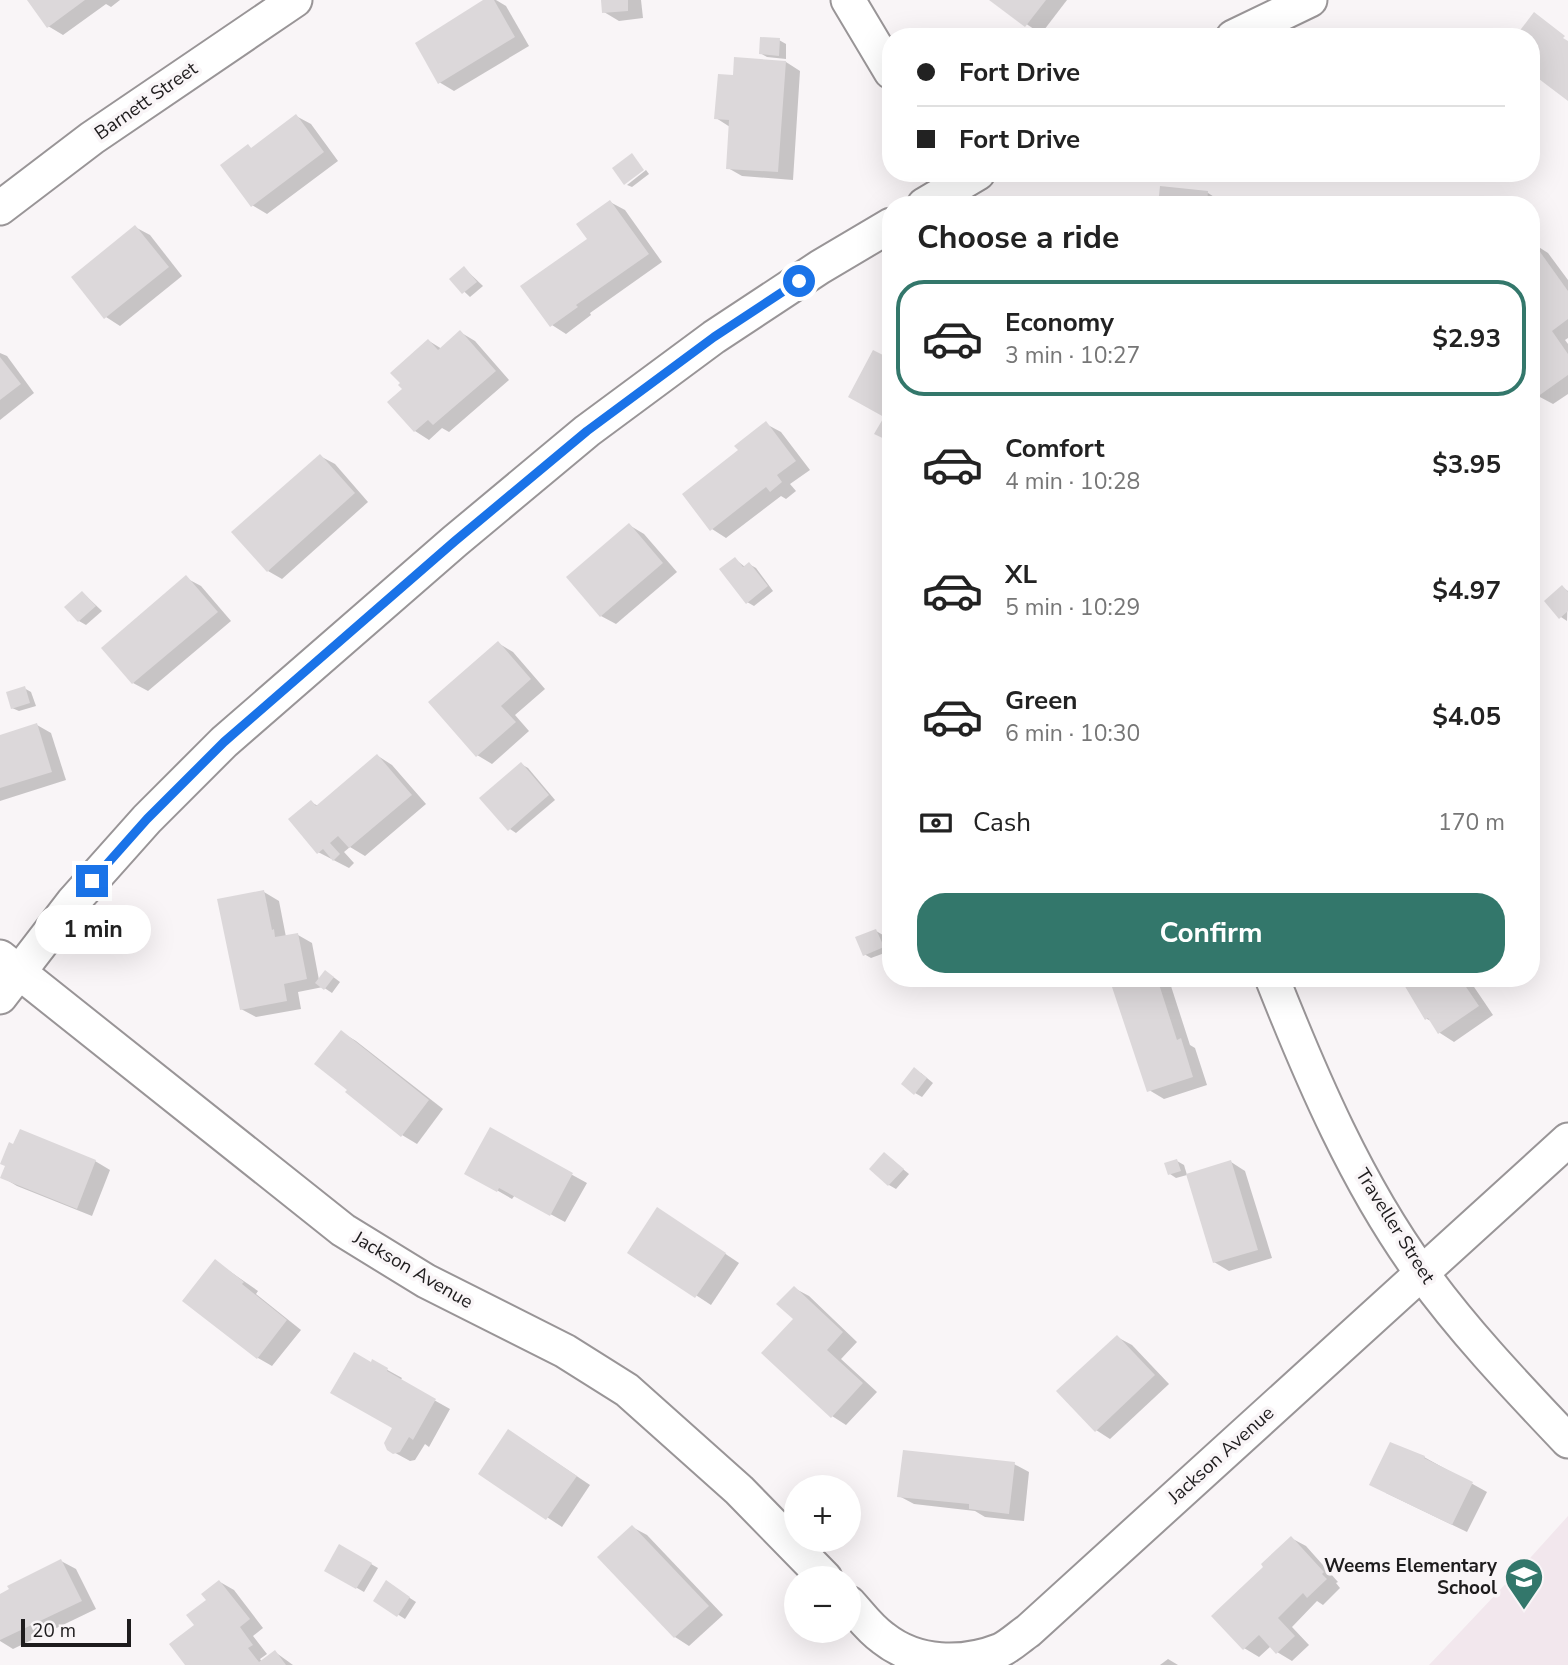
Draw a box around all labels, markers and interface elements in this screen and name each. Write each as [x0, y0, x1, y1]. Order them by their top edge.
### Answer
text: Fort Drive [959, 55, 1080, 90]
street label: Barnett Street [89, 56, 203, 146]
text: Fort Drive [959, 122, 1080, 157]
text: Choose a ride [917, 216, 1119, 259]
route start [783, 265, 815, 297]
text: Economy [1005, 305, 1114, 340]
icon: car [921, 307, 984, 370]
text: $2.93 [1432, 321, 1501, 356]
text: 3 min · 10:27 [1005, 340, 1140, 371]
text: Comfort [1005, 431, 1105, 466]
icon: car [921, 433, 984, 496]
text: $3.95 [1432, 447, 1501, 482]
text: 4 min · 10:28 [1005, 466, 1140, 497]
text: XL [1005, 557, 1037, 592]
icon: car [921, 559, 984, 622]
text: $4.97 [1432, 573, 1501, 608]
text: 5 min · 10:29 [1005, 592, 1140, 623]
text: Green [1005, 683, 1078, 718]
icon: car [921, 685, 984, 748]
text: $4.05 [1432, 699, 1501, 734]
text: 6 min · 10:30 [1005, 718, 1140, 749]
icon: cash [917, 804, 955, 842]
text: Cash [973, 805, 1031, 840]
text: 170 m [1438, 807, 1505, 838]
route end [76, 865, 108, 897]
button: Confirm [917, 893, 1505, 973]
callout: 1 min [34, 906, 150, 954]
text: 1 min [63, 914, 123, 945]
street label: Traveller Street [1349, 1163, 1441, 1289]
street label: Jackson Avenue [347, 1225, 478, 1315]
street label: Jackson Avenue [1162, 1400, 1280, 1510]
map controls [784, 1475, 861, 1643]
button: + [784, 1475, 861, 1552]
place label: Weems Elementary School [1324, 1553, 1498, 1601]
school or university icon: Weems Elementary School [1503, 1556, 1545, 1611]
button: − [784, 1566, 861, 1643]
scale bar [21, 1616, 131, 1648]
text: 20 m [32, 1618, 76, 1644]

